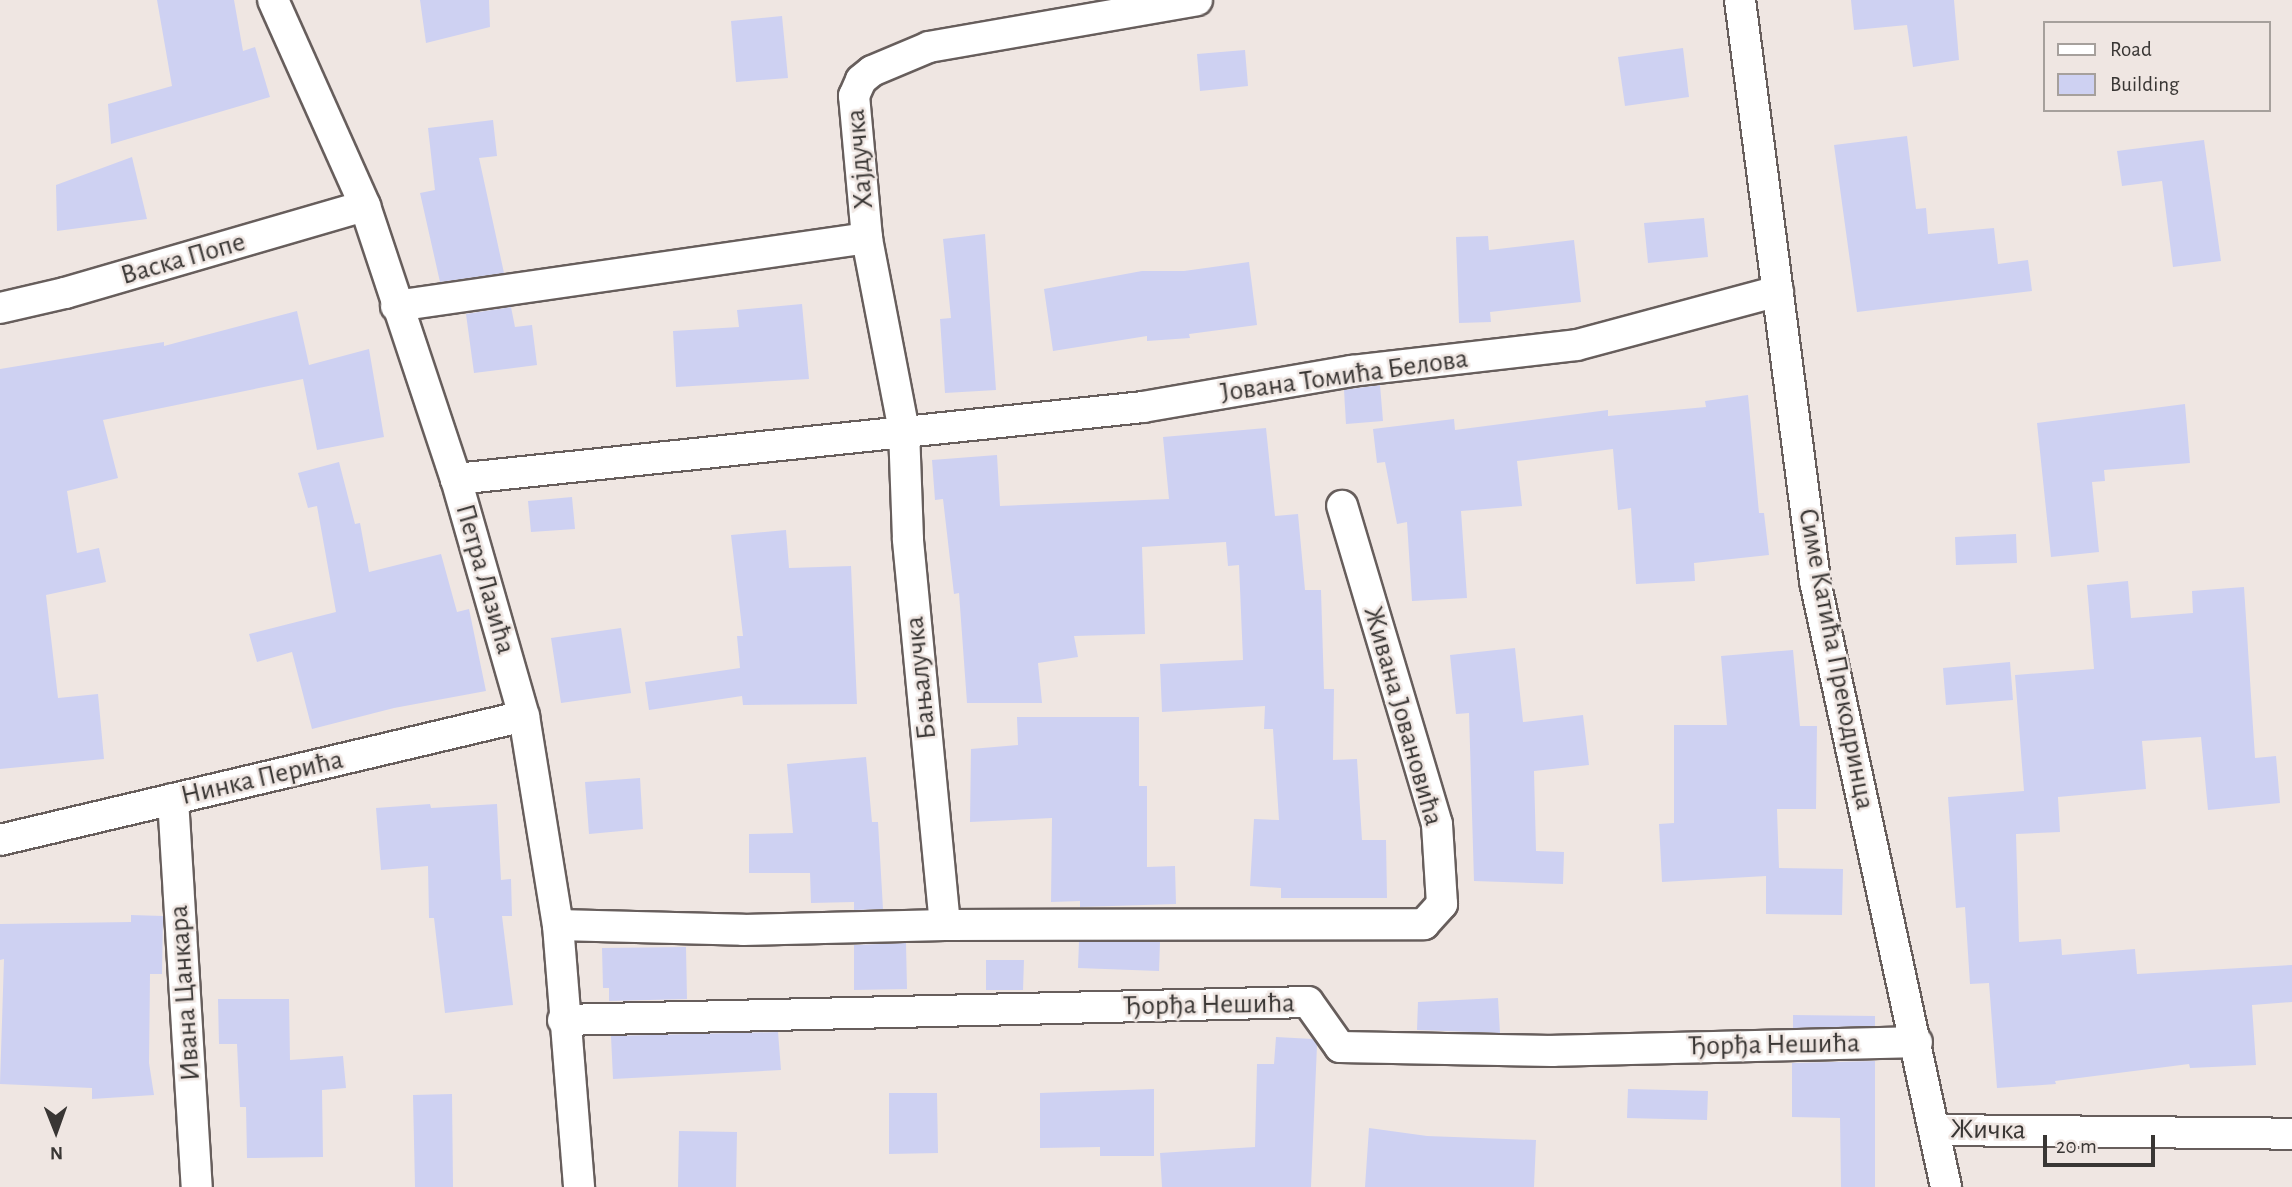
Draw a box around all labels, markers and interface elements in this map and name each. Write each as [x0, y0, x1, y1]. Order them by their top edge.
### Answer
legend [2044, 21, 2271, 112]
text: Road [2110, 39, 2152, 60]
text: Building [2110, 74, 2179, 95]
street label: Хајдучка [839, 108, 881, 210]
street label: Васка Попе [117, 225, 249, 293]
street label: Јована Томића Белова [1218, 342, 1470, 410]
street label: Петра Лазића [448, 500, 522, 658]
street label: Симе Катића Прекодринца [1790, 505, 1882, 813]
street label: Живана Јовановића [1356, 602, 1450, 830]
street label: Бањалучка [898, 615, 944, 741]
street label: Нинка Перића [178, 743, 346, 813]
street label: Ивана Цанкара [162, 904, 208, 1082]
street label: Ђорђа Нешића [1123, 987, 1295, 1023]
street label: Ђорђа Нешића [1688, 1027, 1860, 1063]
north arrow [21, 1096, 91, 1166]
street label: Жичка [1950, 1113, 2026, 1147]
scale bar [2047, 1120, 2159, 1164]
text: 20 m [2056, 1136, 2097, 1157]
text: N [50, 1143, 63, 1162]

